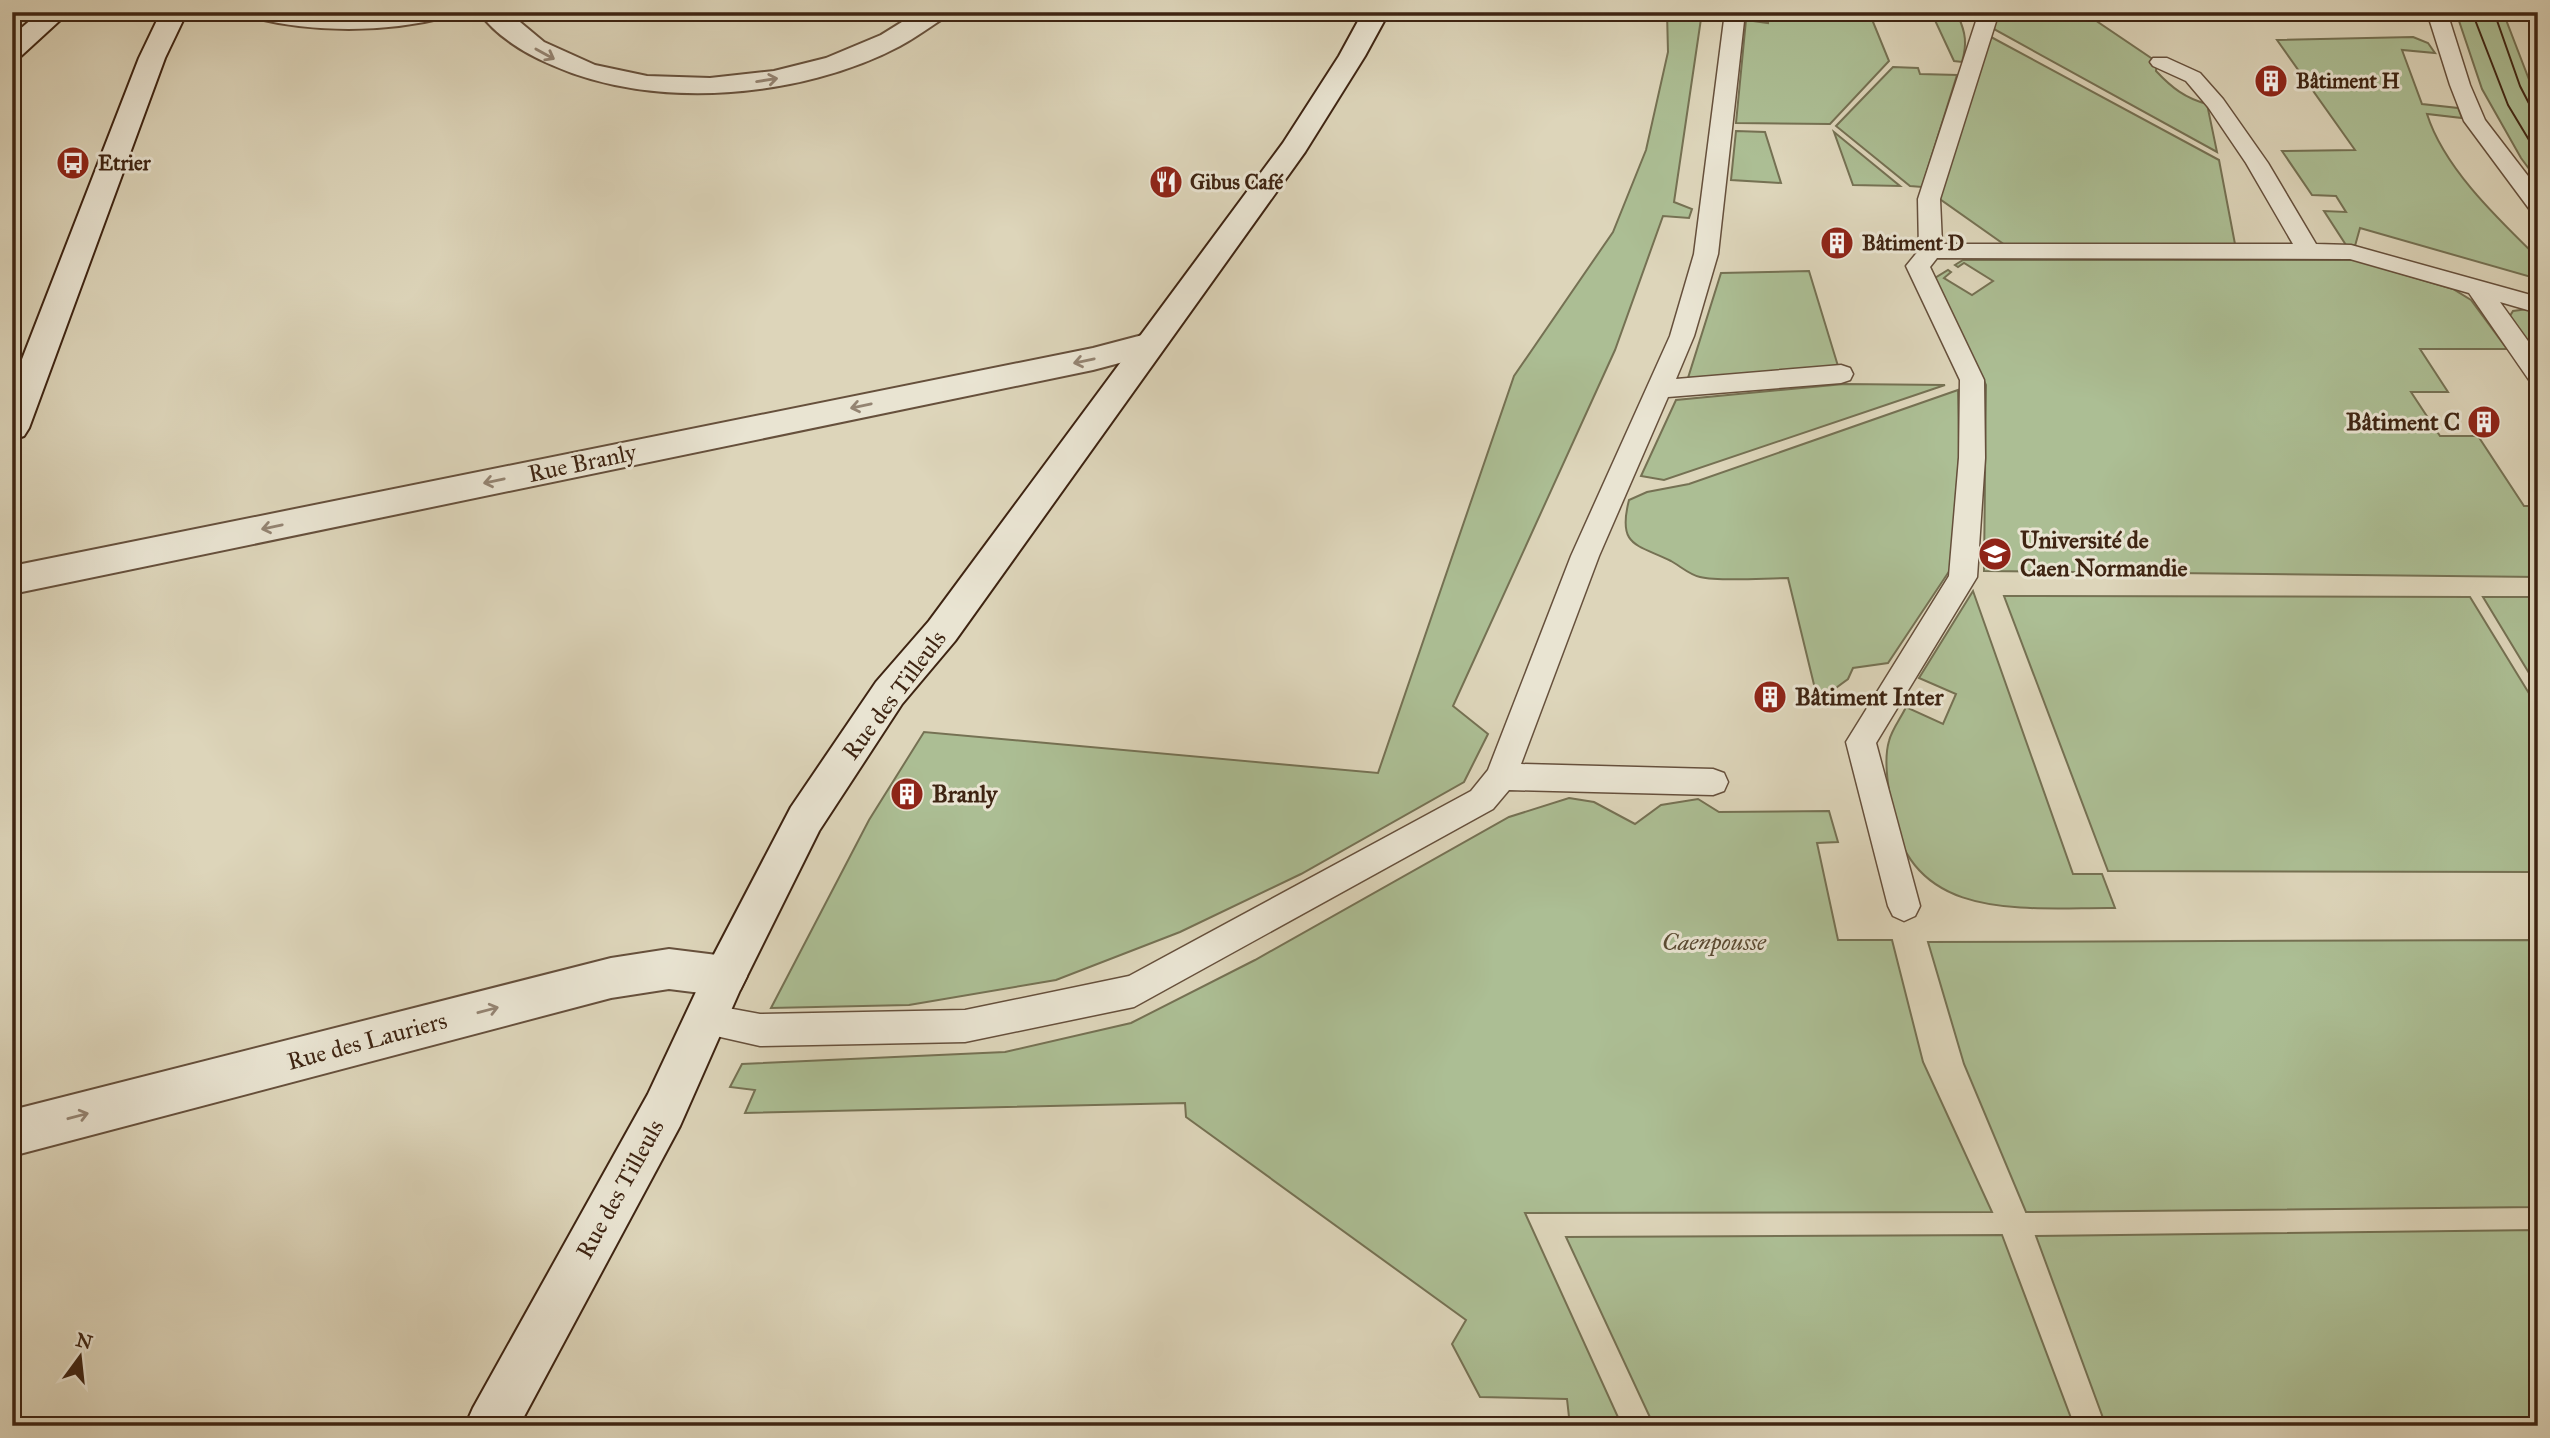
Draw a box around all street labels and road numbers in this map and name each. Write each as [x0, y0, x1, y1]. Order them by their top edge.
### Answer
street label: Rue Branly [525, 437, 640, 489]
street label: Rue des Tilleuls [836, 624, 952, 766]
street label: Rue des Lauriers [284, 1005, 450, 1077]
street label: Rue des Tilleuls [569, 1114, 671, 1264]

